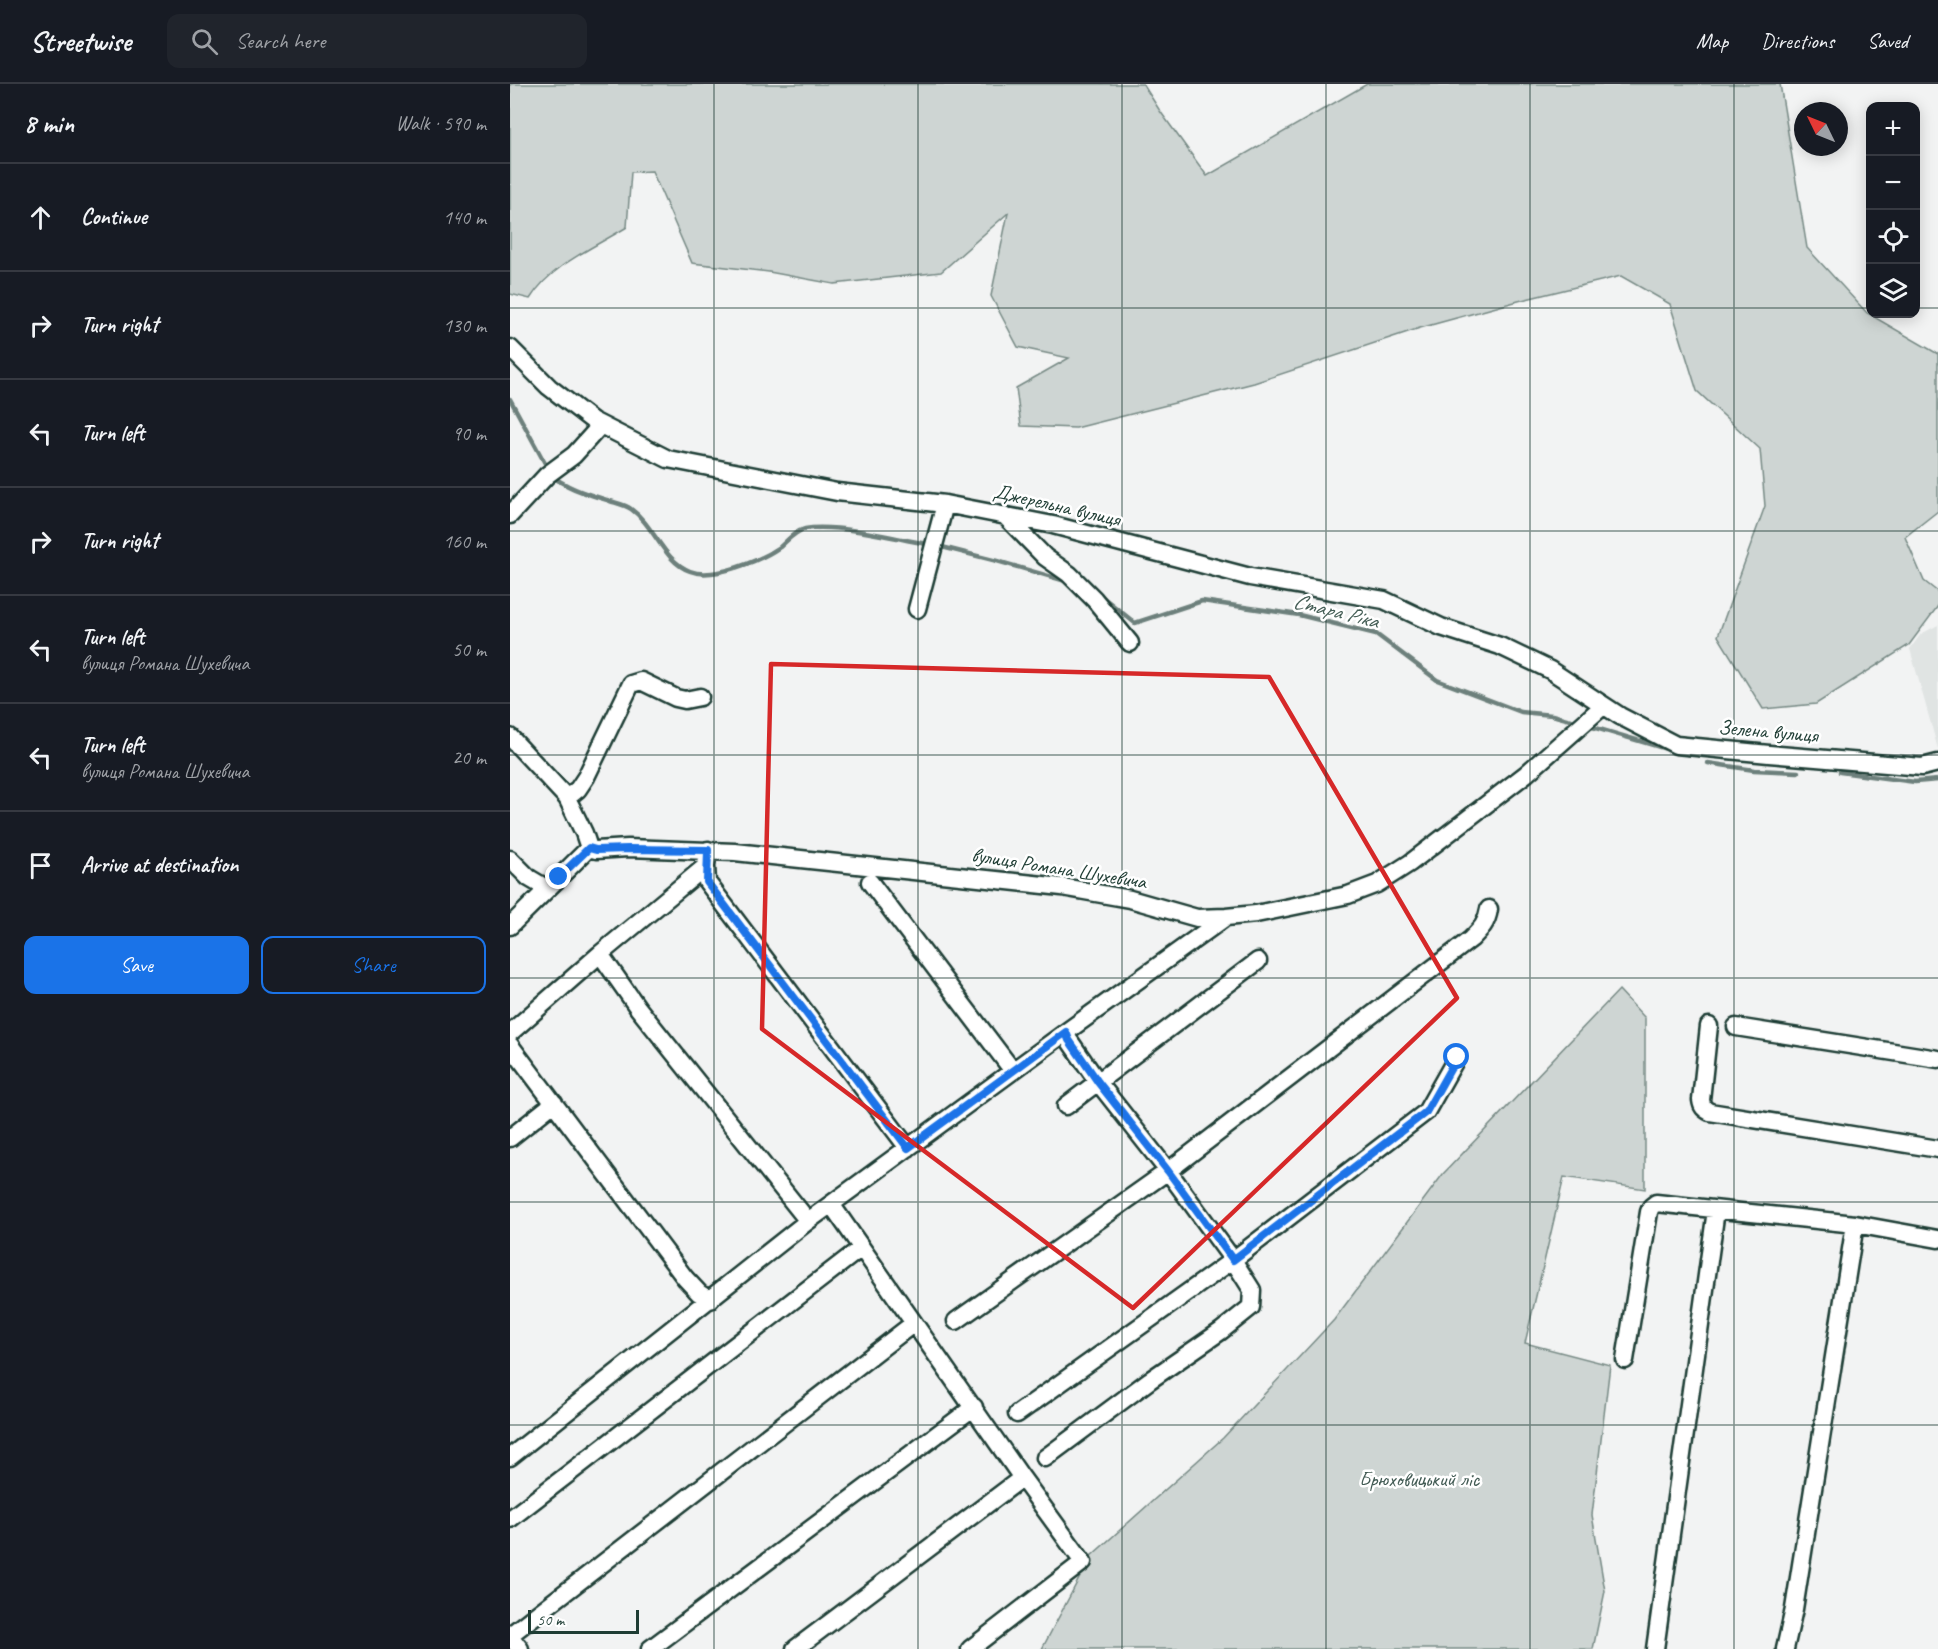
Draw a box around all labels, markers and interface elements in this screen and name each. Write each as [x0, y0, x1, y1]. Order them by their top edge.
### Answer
search box [167, 14, 587, 68]
text: Streetwise [30, 24, 131, 59]
icon: search [188, 25, 221, 58]
text: Search here [236, 27, 325, 55]
text: Map [1696, 28, 1728, 54]
text: Directions [1761, 28, 1834, 54]
text: Saved [1867, 28, 1908, 54]
north arrow [1794, 102, 1848, 156]
map controls [1866, 102, 1920, 318]
button: + [1866, 102, 1920, 156]
text: 8 min [24, 107, 74, 140]
text: Walk · 590 m [396, 111, 486, 136]
button: − [1866, 156, 1920, 210]
icon: ahead [24, 201, 57, 234]
text: Continue [81, 203, 147, 231]
text: 140 m [443, 205, 486, 230]
button: locate [1866, 210, 1920, 264]
button: layers [1866, 264, 1920, 318]
icon: right [24, 309, 57, 342]
text: Turn right [81, 311, 158, 339]
text: 130 m [443, 313, 486, 338]
icon: left [24, 417, 57, 450]
text: Turn left [81, 419, 145, 447]
text: 90 m [452, 421, 486, 446]
street label: Джерельна вулиця [991, 478, 1125, 533]
icon: right [24, 525, 57, 558]
text: Turn right [81, 527, 158, 555]
text: 160 m [443, 529, 486, 554]
water label: Стара Ріка [1290, 587, 1384, 636]
text: Turn left [81, 623, 145, 651]
icon: left [24, 633, 57, 666]
text: 50 m [452, 637, 486, 662]
text: вулиця Романа Шухевича [81, 651, 249, 676]
street label: Зелена вулиця [1717, 714, 1821, 748]
text: Turn left [81, 731, 145, 759]
icon: left [24, 741, 57, 774]
text: 20 m [452, 745, 486, 770]
text: вулиця Романа Шухевича [81, 759, 249, 784]
street label: вулиця Романа Шухевича [970, 841, 1150, 895]
icon: arrive [24, 849, 57, 882]
text: Arrive at destination [81, 851, 238, 879]
route end [545, 863, 571, 889]
button: Save [24, 936, 249, 994]
button: Share [261, 936, 486, 994]
route start [1443, 1043, 1469, 1069]
park label: Брюховицький ліс [1359, 1466, 1481, 1492]
scale bar [528, 1607, 639, 1634]
text: 50 m [537, 1610, 564, 1630]

